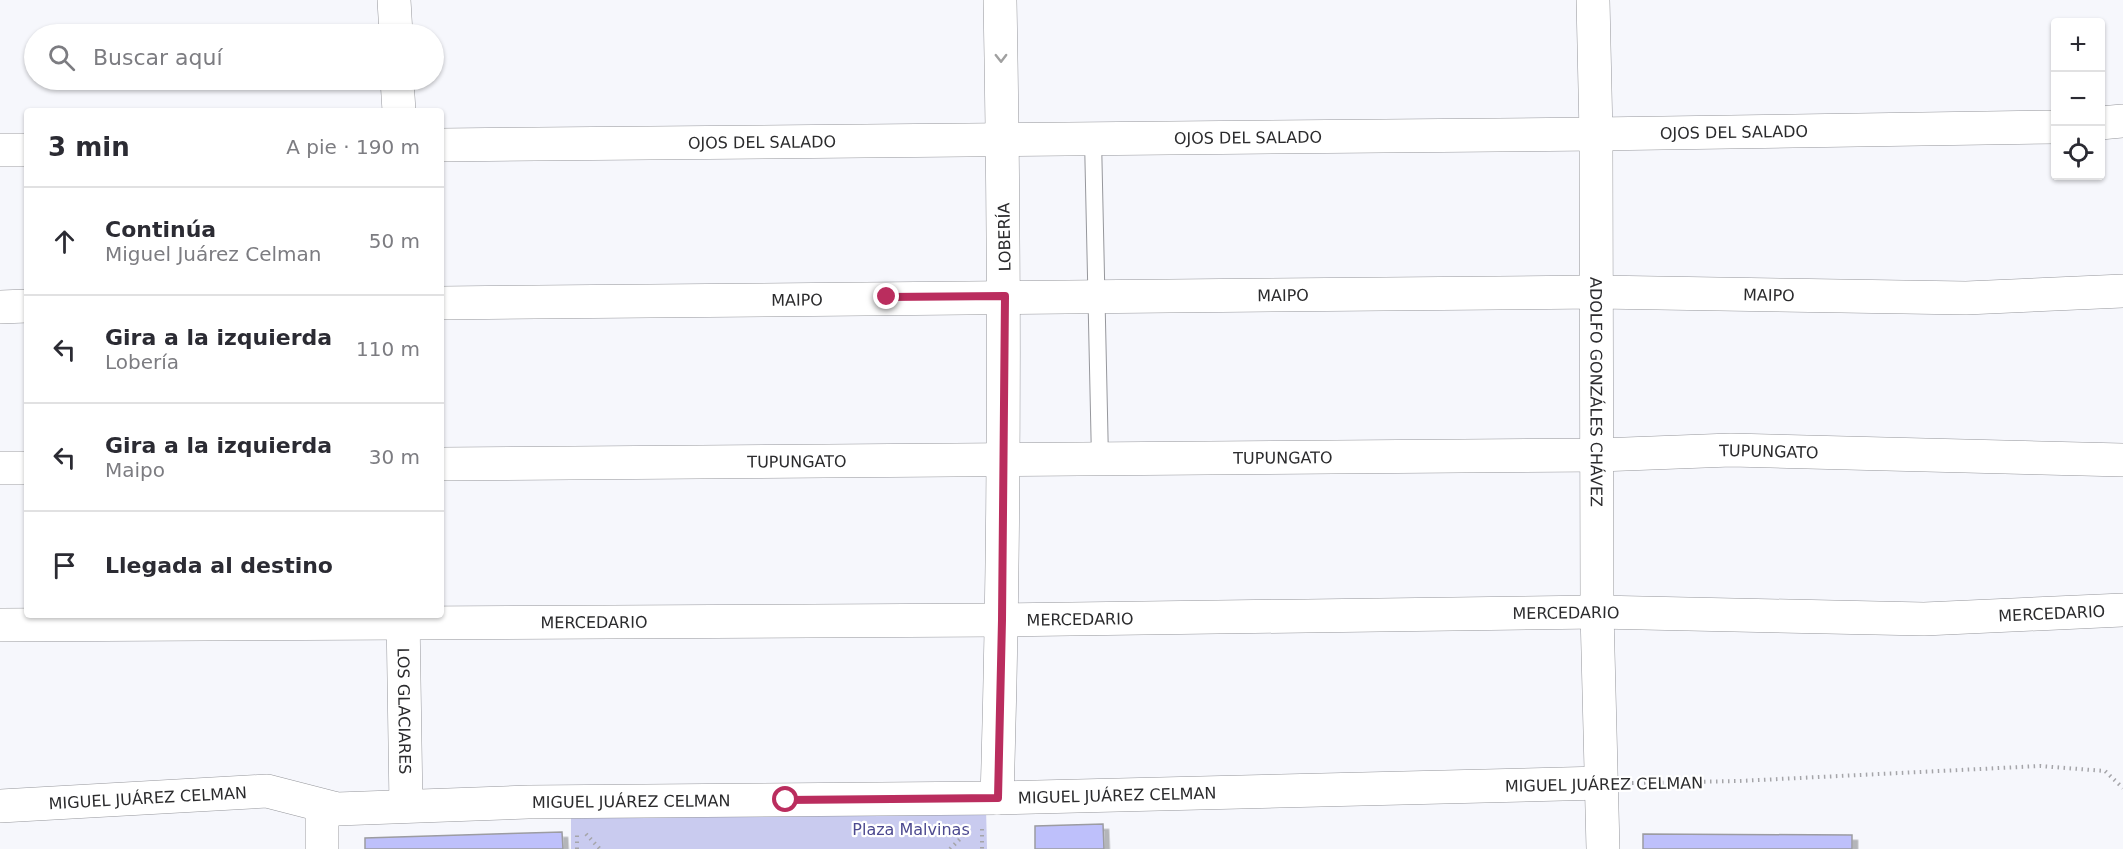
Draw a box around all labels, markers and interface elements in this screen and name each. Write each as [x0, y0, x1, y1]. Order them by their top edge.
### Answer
map controls [2051, 18, 2105, 180]
button: + [2051, 18, 2105, 72]
search box [24, 24, 444, 90]
icon: search [45, 41, 78, 74]
text: Buscar aquí [93, 45, 223, 70]
one-way arrow [995, 54, 1008, 63]
button: − [2051, 72, 2105, 126]
street label: OJOS DEL SALADO [1660, 122, 1808, 143]
button: locate [2051, 126, 2105, 180]
street label: OJOS DEL SALADO [1174, 128, 1322, 148]
text: 3 min [48, 132, 130, 162]
street label: OJOS DEL SALADO [688, 132, 836, 153]
text: A pie · 190 m [286, 135, 420, 159]
street label: LOBERÍA [994, 202, 1015, 272]
text: Continúa [105, 217, 216, 242]
icon: ahead [48, 225, 81, 258]
text: 50 m [369, 229, 420, 253]
text: Miguel Juárez Celman [105, 242, 321, 266]
street label: ADOLFO GONZÁLES CHÁVEZ [1586, 277, 1606, 507]
route end [873, 283, 899, 309]
street label: MAIPO [1743, 285, 1795, 305]
street label: MAIPO [1257, 286, 1309, 305]
street label: MAIPO [771, 290, 823, 310]
text: Gira a la izquierda [105, 325, 332, 350]
icon: left [48, 333, 81, 366]
text: 110 m [356, 337, 420, 361]
text: Lobería [105, 350, 179, 374]
text: Gira a la izquierda [105, 433, 332, 458]
icon: left [48, 441, 81, 474]
street label: TUPUNGATO [1718, 441, 1819, 462]
text: 30 m [369, 445, 420, 469]
street label: TUPUNGATO [1232, 448, 1333, 468]
street label: TUPUNGATO [746, 452, 847, 472]
text: Maipo [105, 458, 165, 482]
icon: arrive [48, 549, 81, 582]
text: Llegada al destino [105, 553, 333, 578]
street label: MERCEDARIO [1998, 602, 2106, 626]
street label: MERCEDARIO [1512, 603, 1620, 623]
street label: MERCEDARIO [1026, 609, 1134, 630]
street label: MERCEDARIO [540, 613, 648, 632]
street label: LOS GLACIARES [394, 647, 415, 775]
street label: MIGUEL JUÁREZ CELMAN [1505, 773, 1703, 796]
street label: MIGUEL JUÁREZ CELMAN [48, 783, 247, 813]
street label: MIGUEL JUÁREZ CELMAN [1018, 784, 1217, 807]
route start [772, 786, 798, 812]
street label: MIGUEL JUÁREZ CELMAN [532, 791, 730, 812]
park label: Plaza Malvinas [852, 820, 970, 839]

